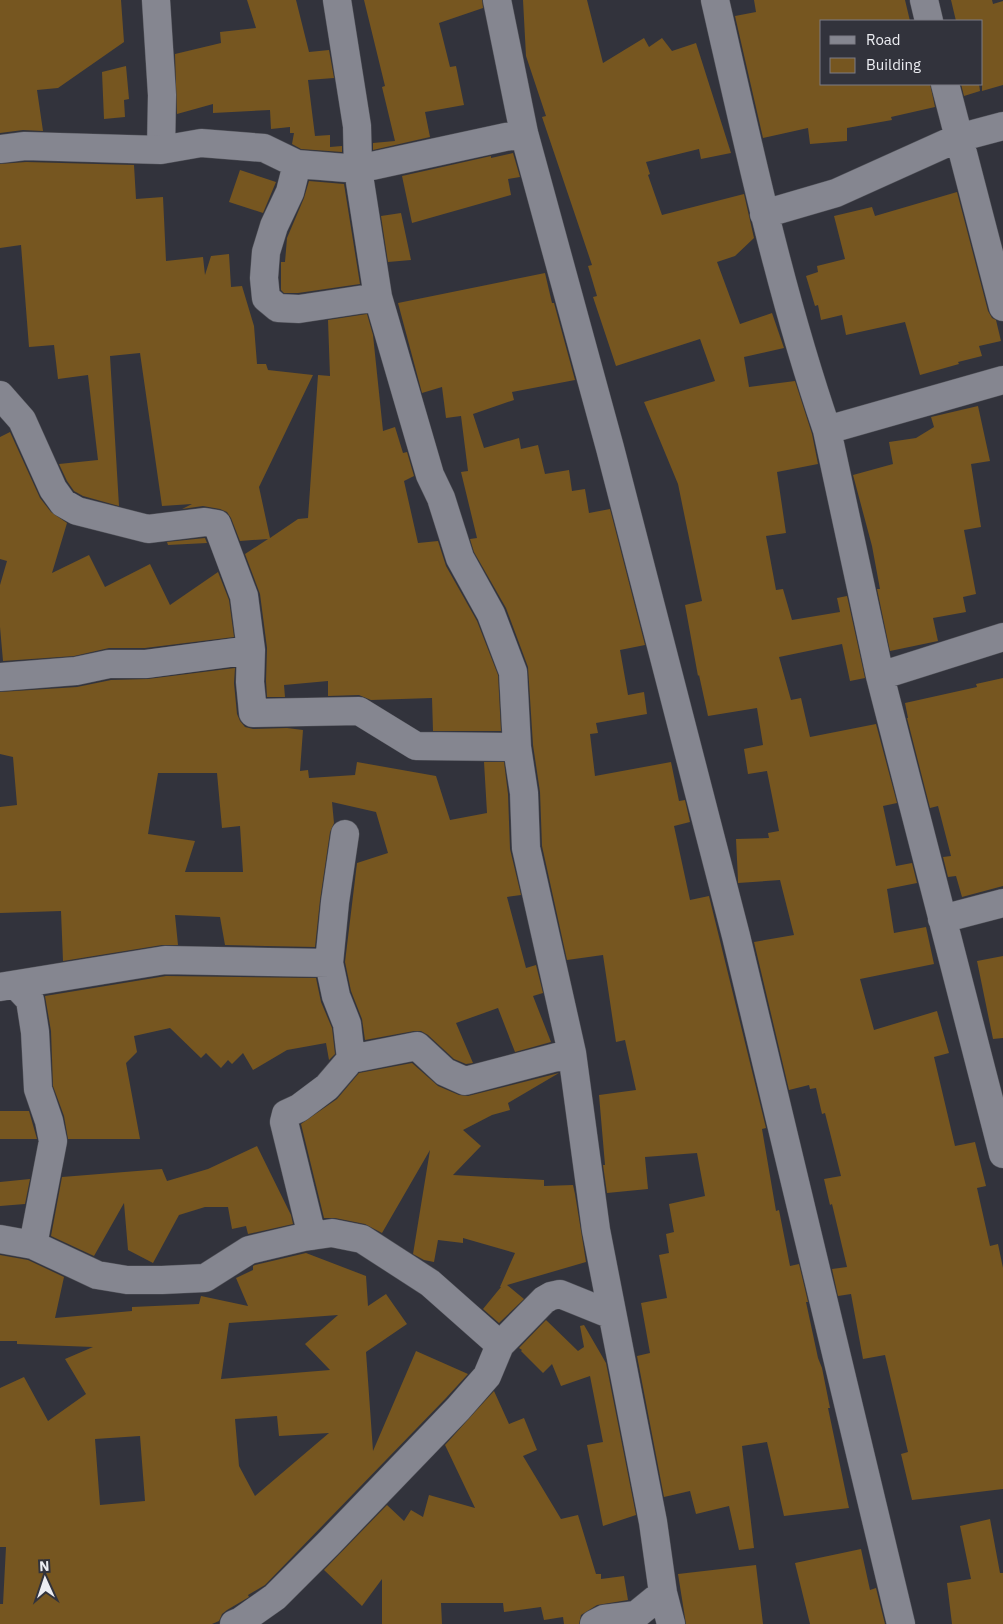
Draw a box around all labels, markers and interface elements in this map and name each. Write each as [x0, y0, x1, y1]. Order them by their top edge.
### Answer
legend [820, 20, 983, 85]
text: Road [866, 30, 901, 49]
text: Building [866, 55, 921, 74]
north arrow [20, 1554, 70, 1604]
text: N [39, 1557, 50, 1575]

